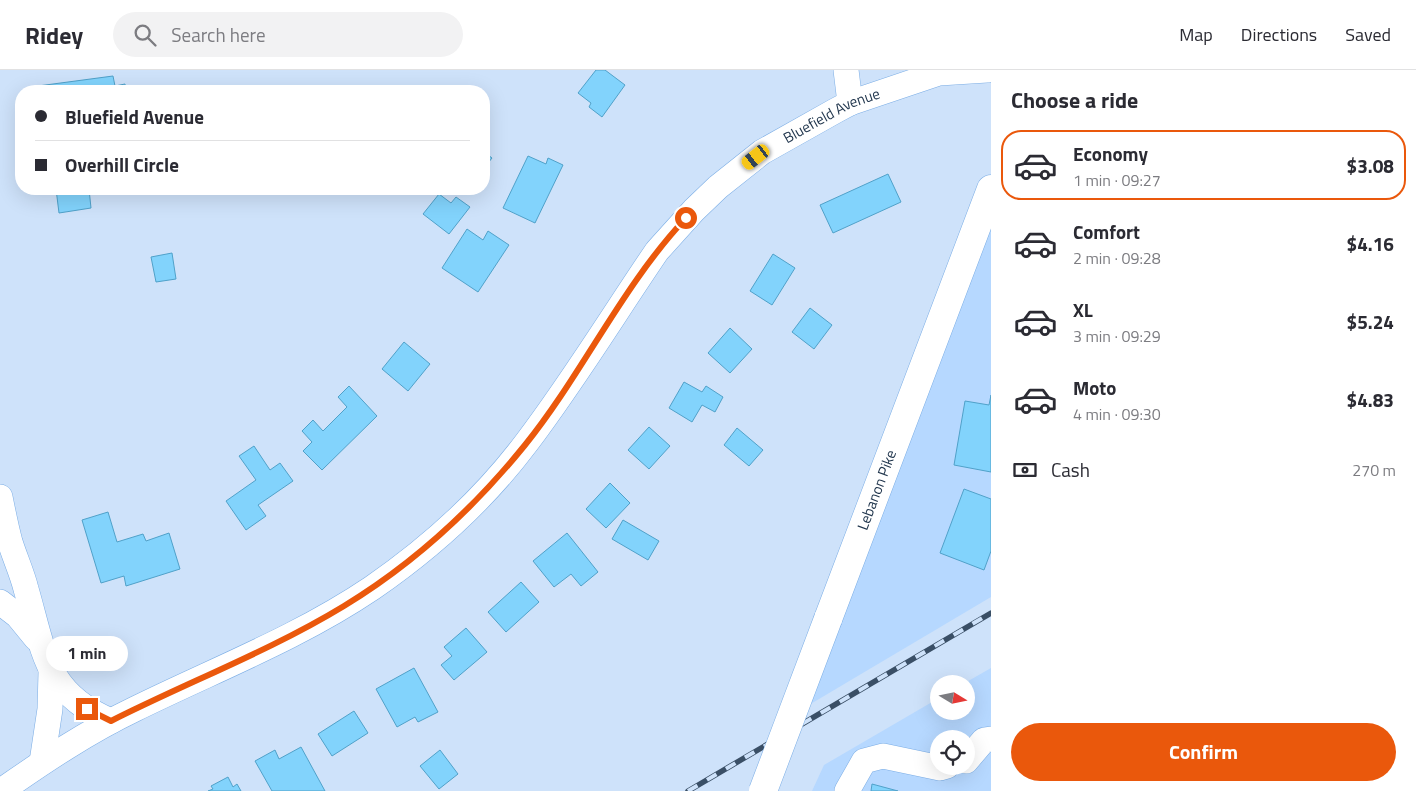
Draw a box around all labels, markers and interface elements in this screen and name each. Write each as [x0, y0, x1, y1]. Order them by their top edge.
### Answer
search box [113, 12, 463, 57]
text: Ridey [25, 17, 83, 53]
text: Search here [171, 20, 266, 49]
icon: search [131, 21, 159, 49]
text: Map [1179, 21, 1213, 48]
text: Directions [1241, 21, 1317, 48]
text: Saved [1345, 21, 1391, 48]
street label: Bluefield Avenue [779, 82, 883, 149]
text: Choose a ride [1011, 83, 1138, 117]
text: Bluefield Avenue [65, 102, 204, 131]
text: Economy [1073, 139, 1148, 168]
car [739, 142, 772, 172]
icon: car [1013, 143, 1058, 188]
text: Overhill Circle [65, 150, 179, 179]
text: $3.08 [1347, 151, 1394, 180]
text: 1 min · 09:27 [1073, 168, 1161, 192]
route start [675, 207, 697, 229]
text: Comfort [1073, 217, 1140, 246]
icon: car [1013, 221, 1058, 266]
text: $4.16 [1347, 229, 1394, 258]
text: 2 min · 09:28 [1073, 246, 1161, 270]
text: XL [1073, 295, 1093, 324]
icon: car [1013, 299, 1058, 344]
text: $5.24 [1347, 307, 1394, 336]
text: 3 min · 09:29 [1073, 324, 1161, 348]
text: Moto [1073, 373, 1116, 402]
icon: car [1013, 377, 1058, 422]
text: $4.83 [1347, 385, 1394, 414]
text: 4 min · 09:30 [1073, 402, 1161, 426]
street label: Lebanon Pike [851, 446, 902, 533]
text: Cash [1051, 455, 1090, 484]
icon: cash [1011, 456, 1039, 484]
text: 270 m [1352, 458, 1396, 482]
callout: 1 min [46, 636, 128, 672]
text: 1 min [68, 641, 106, 665]
north arrow [930, 675, 975, 720]
map controls [930, 675, 975, 775]
route end [76, 698, 98, 720]
button: Confirm [1011, 723, 1396, 781]
button: locate [930, 730, 975, 775]

